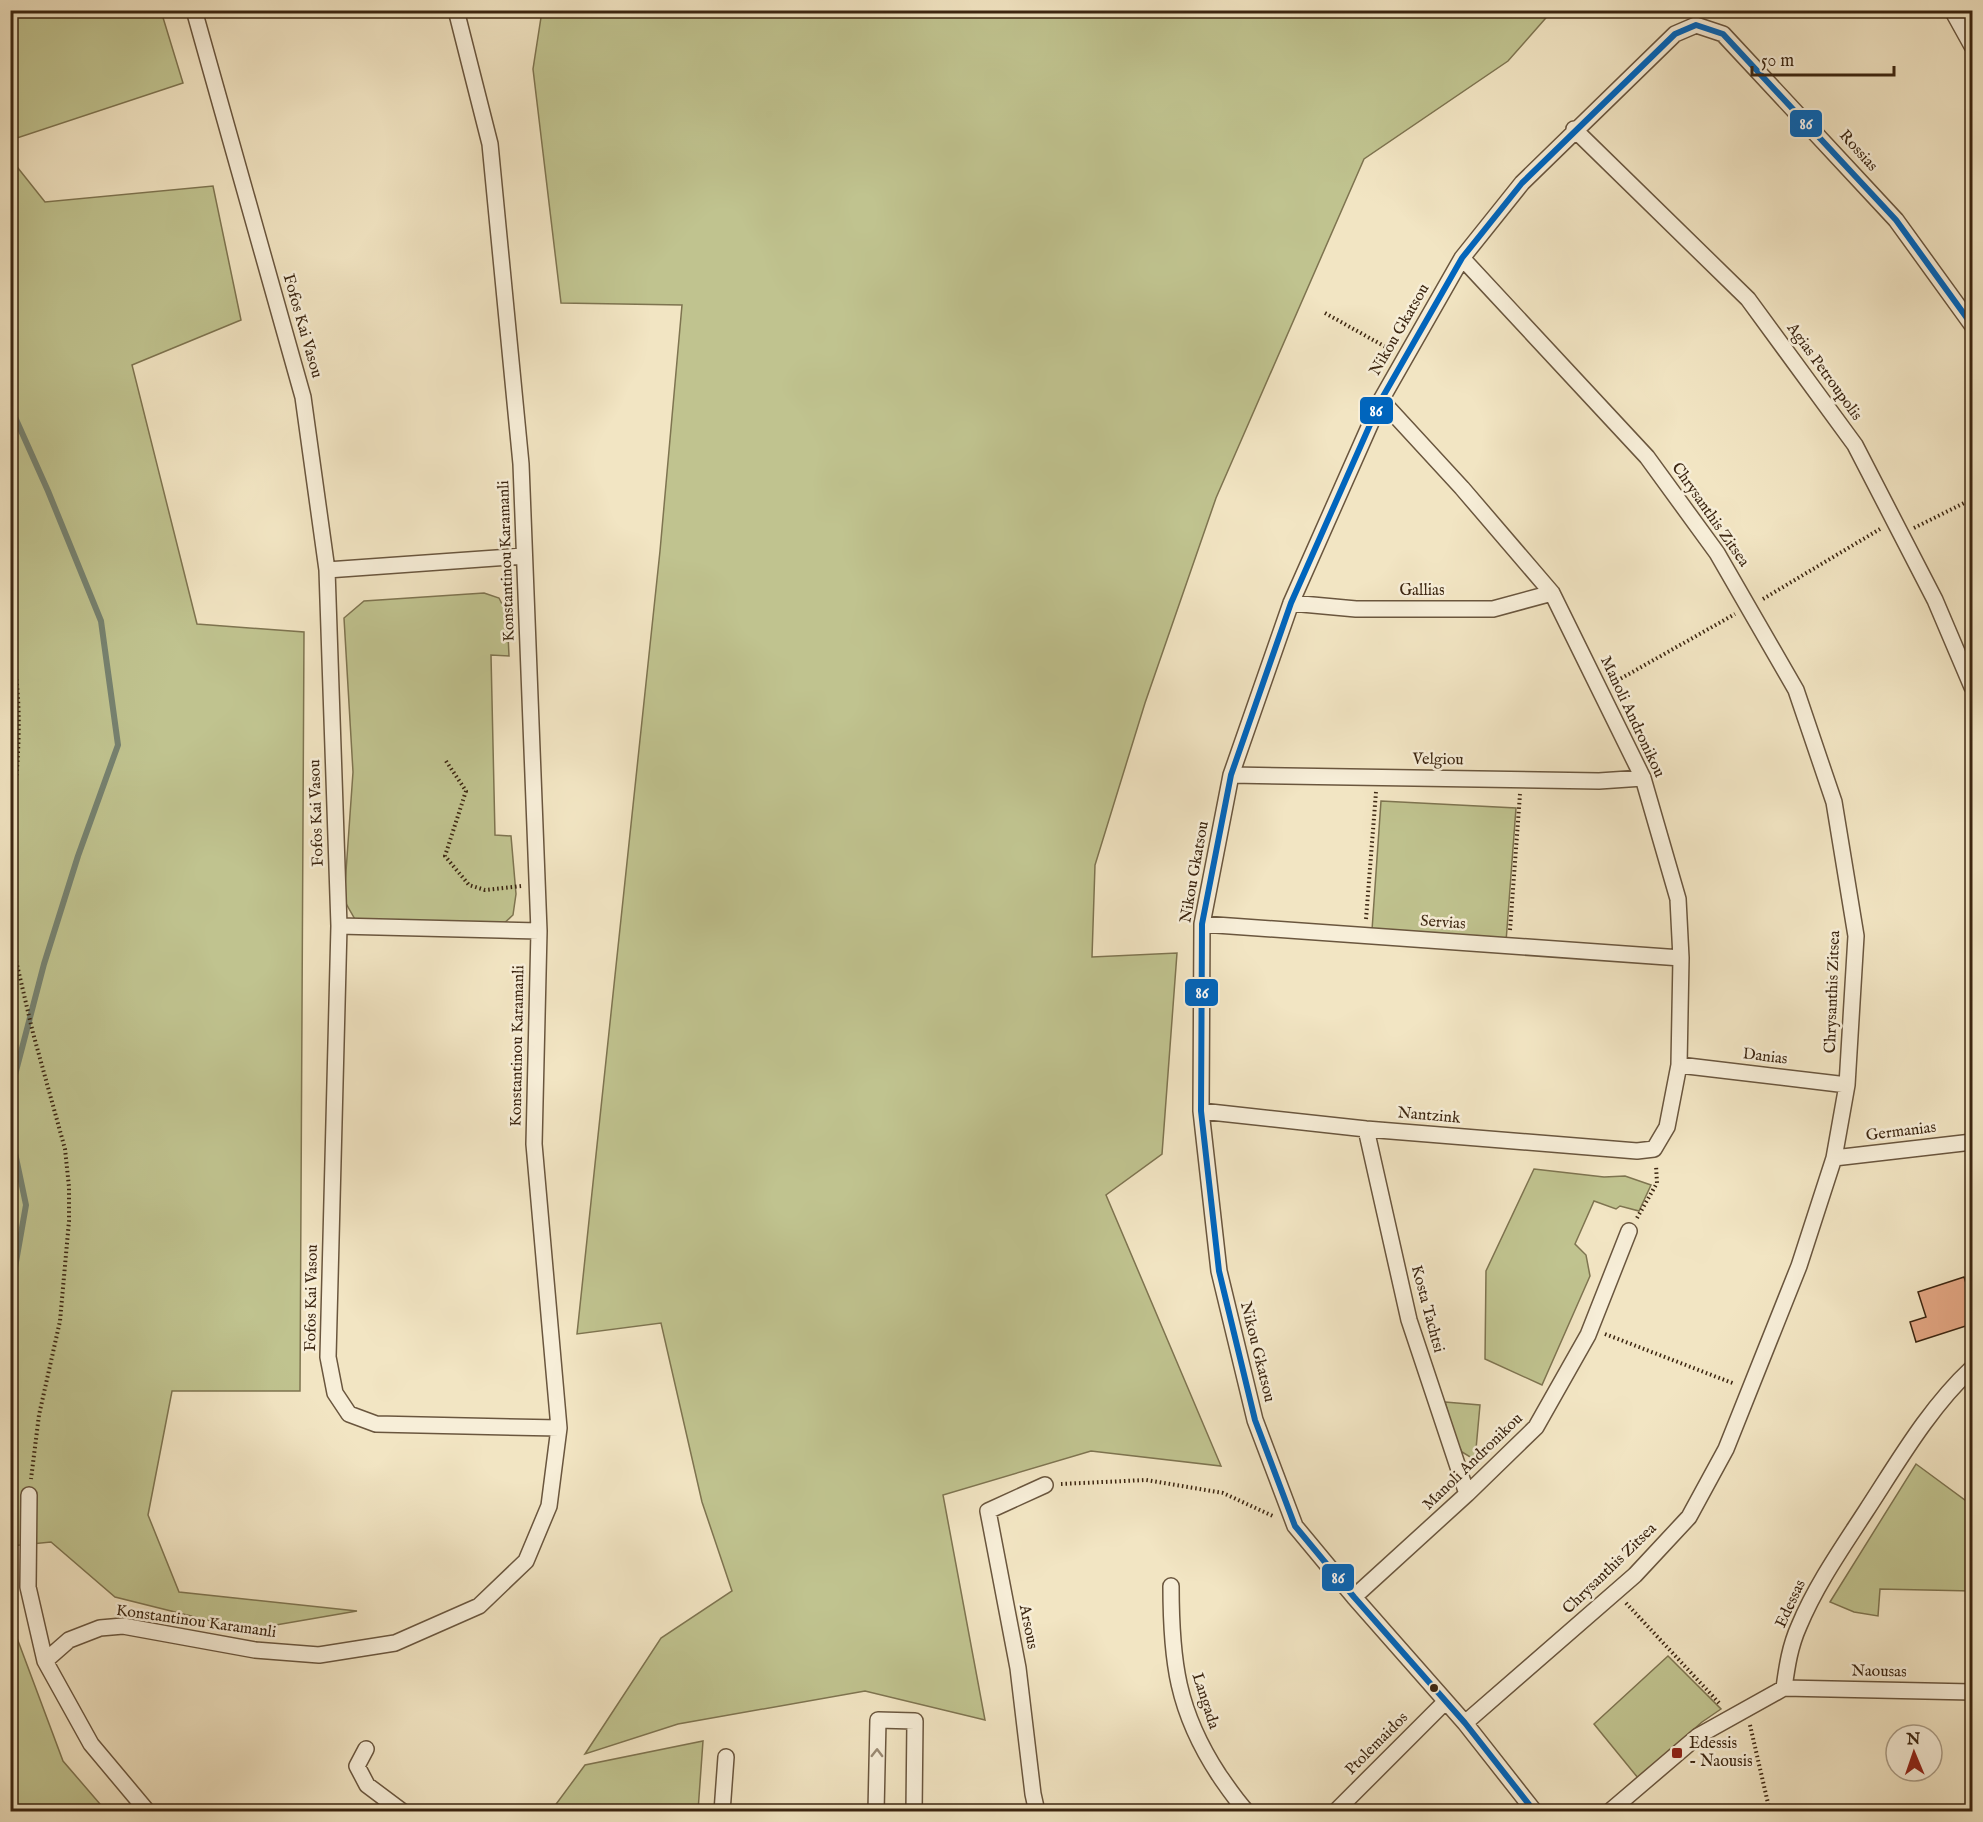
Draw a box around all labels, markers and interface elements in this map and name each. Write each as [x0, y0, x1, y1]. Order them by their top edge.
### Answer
scale bar [1752, 39, 1894, 77]
text: 50 m [1761, 50, 1794, 73]
line badge: 86 [1789, 109, 1823, 138]
text: 86 [1799, 115, 1814, 135]
street label: Rossias [1834, 126, 1882, 176]
street label: Fofos Kai Vasou [278, 272, 326, 380]
street label: Nikou Gkatsou [1366, 280, 1434, 380]
street label: Agias Petroupolis [1781, 318, 1866, 425]
line badge: 86 [1359, 396, 1394, 425]
text: 86 [1369, 402, 1384, 422]
street label: Chrysanthis Zitsea [1667, 459, 1754, 571]
street label: Konstantinou Karamanli [494, 480, 520, 642]
street label: Gallias [1399, 581, 1445, 601]
street label: Manoli Andronikou [1595, 653, 1669, 781]
street label: Velgiou [1411, 750, 1464, 770]
street label: Fofos Kai Vasou [305, 759, 329, 867]
street label: Nikou Gkatsou [1176, 820, 1214, 924]
street label: Servias [1420, 911, 1467, 935]
street label: Chrysanthis Zitsea [1821, 930, 1845, 1054]
street label: Konstantinou Karamanli [507, 965, 529, 1127]
line badge: 86 [1184, 978, 1219, 1007]
text: 86 [1195, 984, 1210, 1004]
street label: Danias [1741, 1044, 1789, 1070]
street label: Nantzink [1397, 1103, 1462, 1129]
street label: Germanias [1865, 1118, 1938, 1146]
street label: Fofos Kai Vasou [301, 1244, 323, 1352]
street label: Kosta Tachtsi [1406, 1263, 1448, 1355]
street label: Nikou Gkatsou [1235, 1300, 1279, 1404]
street label: Manoli Andronikou [1419, 1409, 1527, 1515]
street label: Chrysanthis Zitsea [1559, 1519, 1661, 1619]
line badge: 86 [1321, 1563, 1355, 1592]
text: 86 [1331, 1569, 1346, 1589]
street label: Edessas [1771, 1576, 1811, 1631]
street label: Konstantinou Karamanli [115, 1601, 277, 1643]
street label: Arsous [1014, 1602, 1042, 1651]
street label: Naousas [1851, 1662, 1907, 1682]
street label: Langada [1187, 1670, 1223, 1732]
unlabelled marker [1428, 1682, 1440, 1694]
street label: Ptolemaidos [1341, 1708, 1413, 1780]
north arrow [1884, 1723, 1944, 1783]
text: N [1905, 1730, 1921, 1750]
place label: Edessis - Naousis [1689, 1734, 1753, 1772]
marker: Edessis - Naousis [1670, 1746, 1684, 1760]
one-way arrow [871, 1749, 883, 1758]

